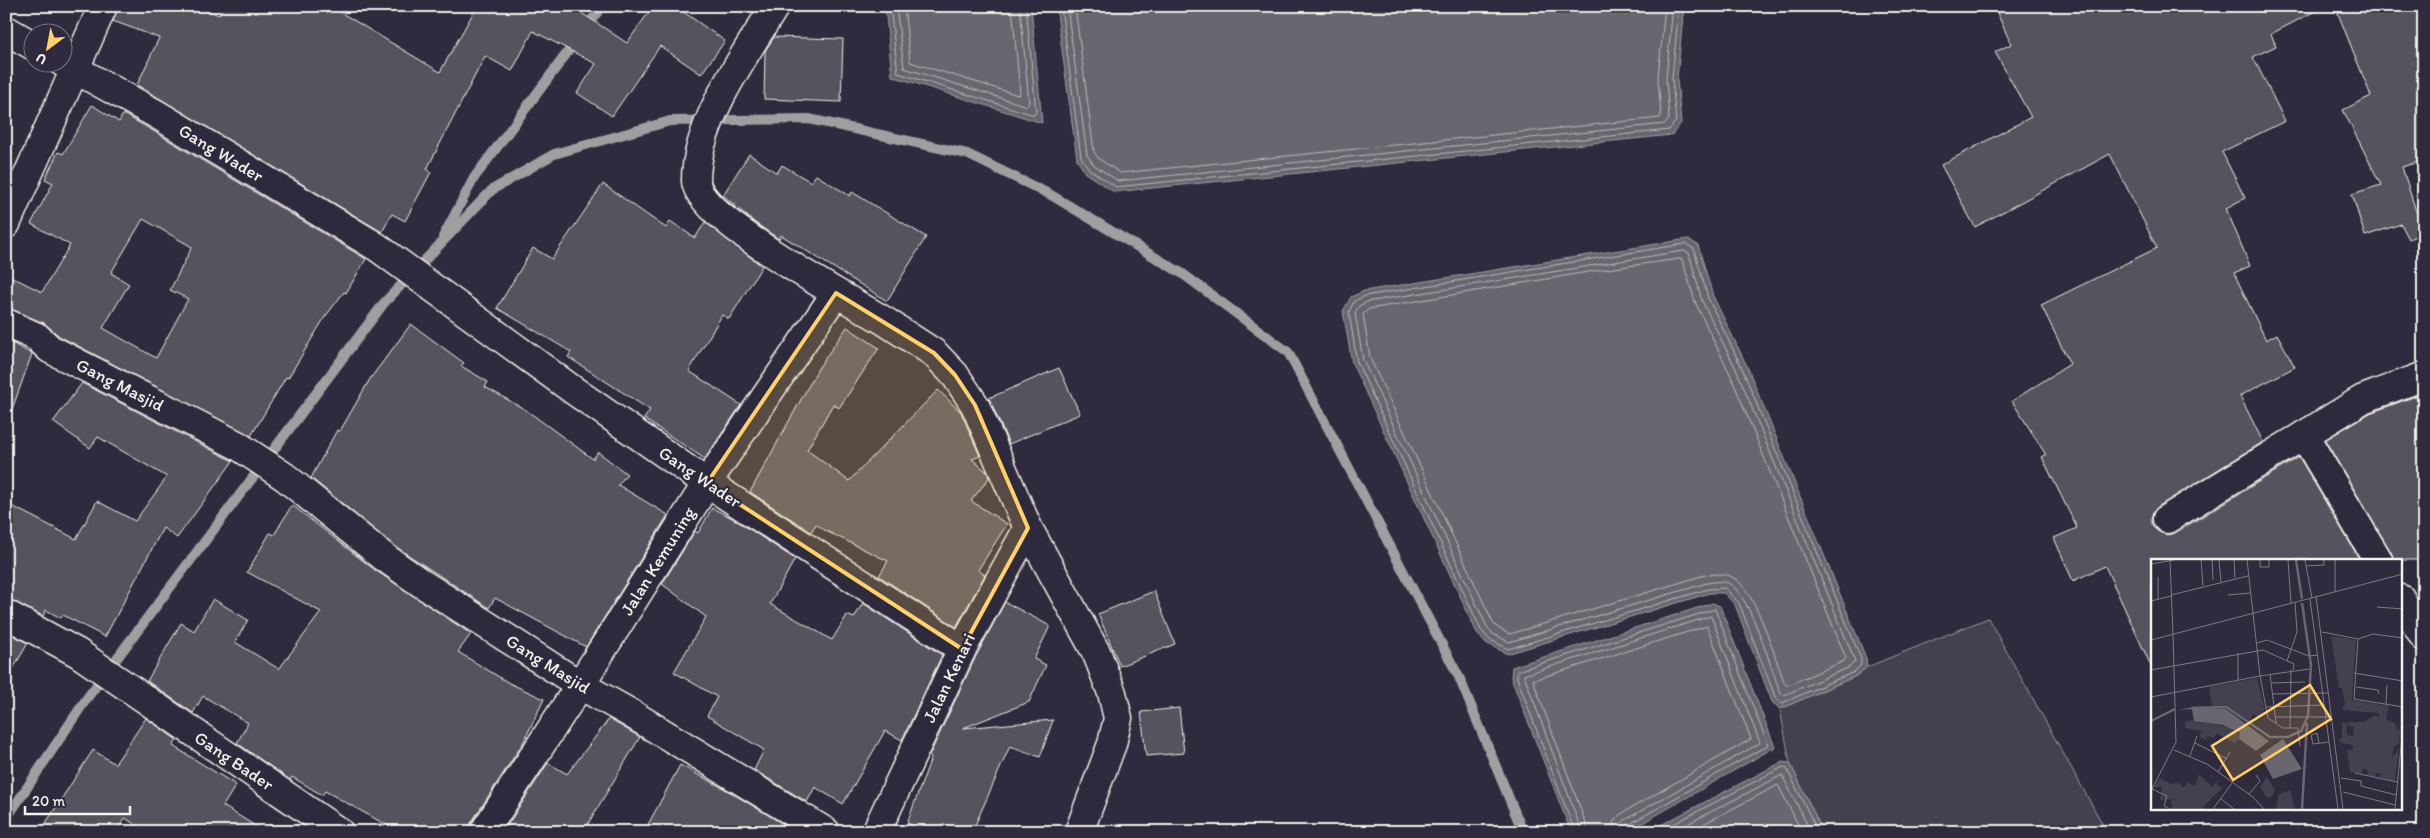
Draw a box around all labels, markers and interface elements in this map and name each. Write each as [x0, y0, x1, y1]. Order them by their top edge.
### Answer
north arrow [22, 22, 72, 72]
text: U [33, 49, 50, 68]
street label: Gang Wader [175, 119, 268, 187]
street label: Gang Masjid [73, 354, 168, 417]
street label: Gang Wader [654, 441, 746, 513]
street label: Jalan Kemuning [616, 502, 701, 619]
inset map [2151, 559, 2402, 810]
street label: Gang Masjid [502, 629, 595, 699]
street label: Jalan Kenari [918, 630, 980, 726]
street label: Gang Bader [190, 726, 279, 796]
scale bar [25, 783, 130, 815]
text: 20 m [32, 792, 66, 810]

